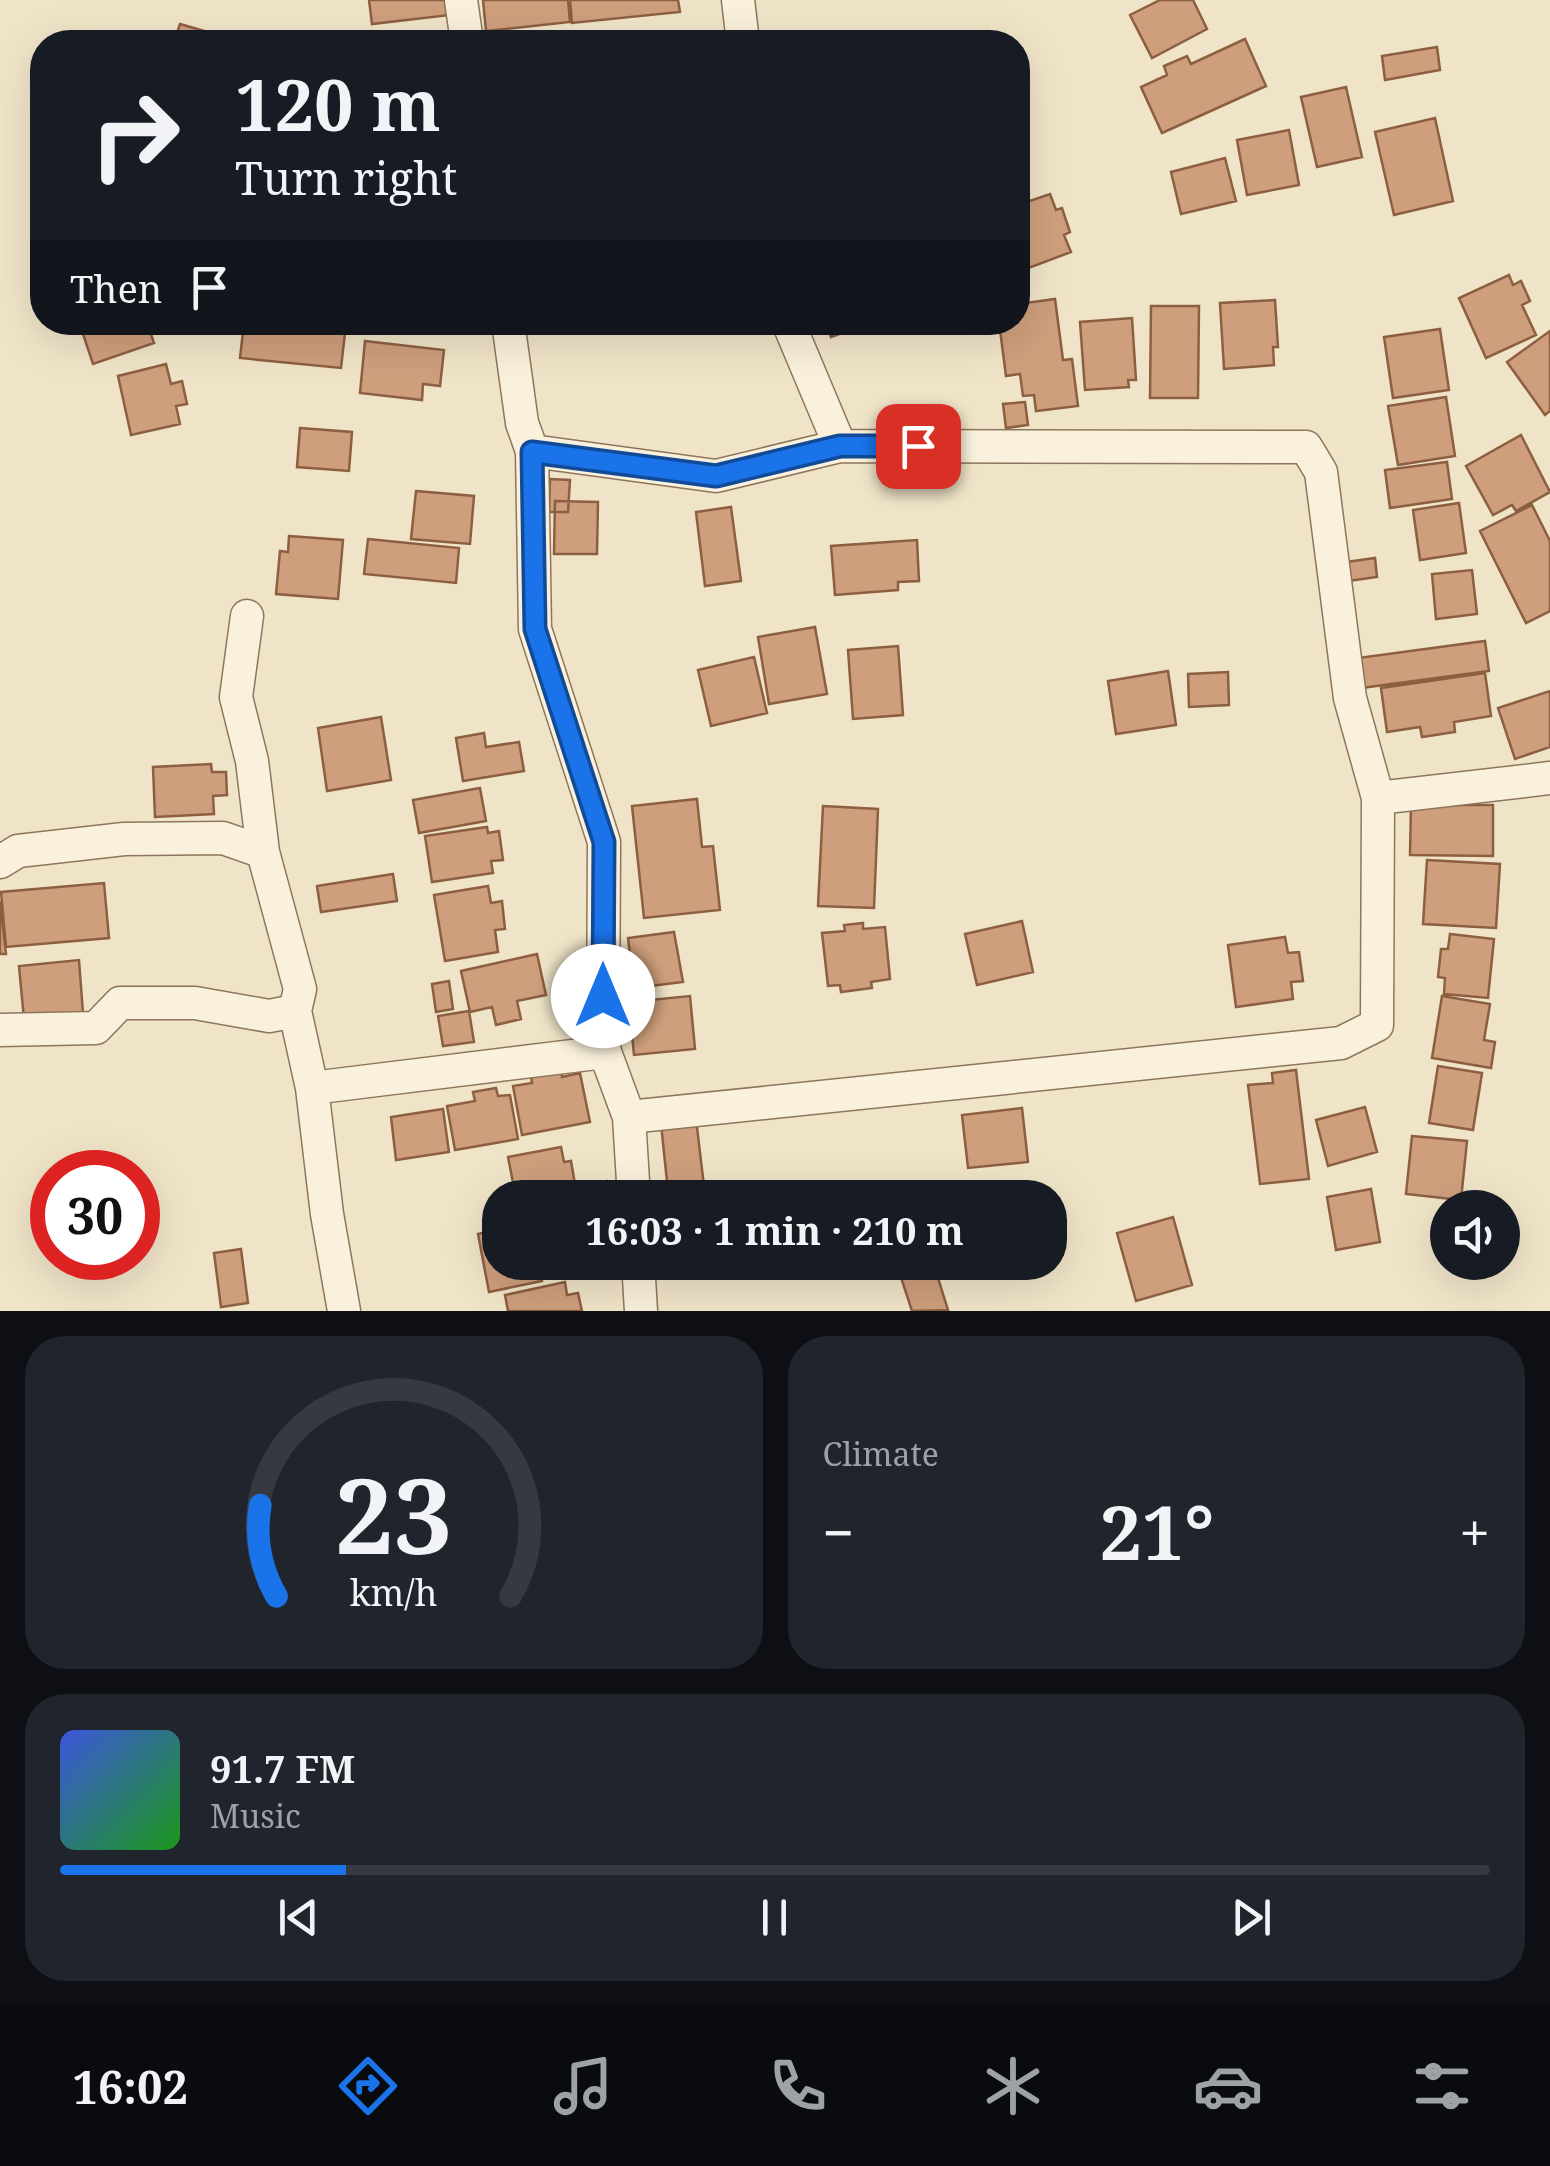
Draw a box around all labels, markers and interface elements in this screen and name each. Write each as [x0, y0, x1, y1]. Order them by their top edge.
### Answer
text: 120 m [235, 56, 441, 152]
icon: right [70, 70, 200, 200]
text: Turn right [235, 147, 457, 208]
icon: arrive [182, 260, 237, 315]
text: Then [70, 262, 162, 314]
pin [876, 404, 961, 489]
icon: arrive [891, 419, 946, 474]
position arrow [551, 944, 655, 1048]
speed limit sign: 30 [30, 1150, 160, 1280]
map controls [1430, 1190, 1520, 1280]
button: sound [1430, 1190, 1520, 1280]
text: 16:03 · 1 min · 210 m [585, 1204, 964, 1256]
text: Climate [823, 1432, 939, 1475]
text: 23 [335, 1443, 453, 1584]
text: 21° [1099, 1480, 1214, 1582]
text: − [823, 1494, 854, 1569]
text: + [1459, 1494, 1490, 1569]
text: km/h [350, 1568, 438, 1616]
text: 91.7 FM [210, 1742, 355, 1794]
text: Music [210, 1794, 301, 1837]
icon: previous [271, 1890, 326, 1945]
icon: pause [747, 1890, 802, 1945]
icon: next [1224, 1890, 1279, 1945]
icon: directions [333, 2051, 403, 2121]
icon: music [548, 2051, 618, 2121]
icon: phone [763, 2051, 833, 2121]
icon: climate [978, 2051, 1048, 2121]
icon: car [1193, 2051, 1263, 2121]
icon: filters [1407, 2051, 1477, 2121]
text: 16:02 [72, 2056, 188, 2117]

